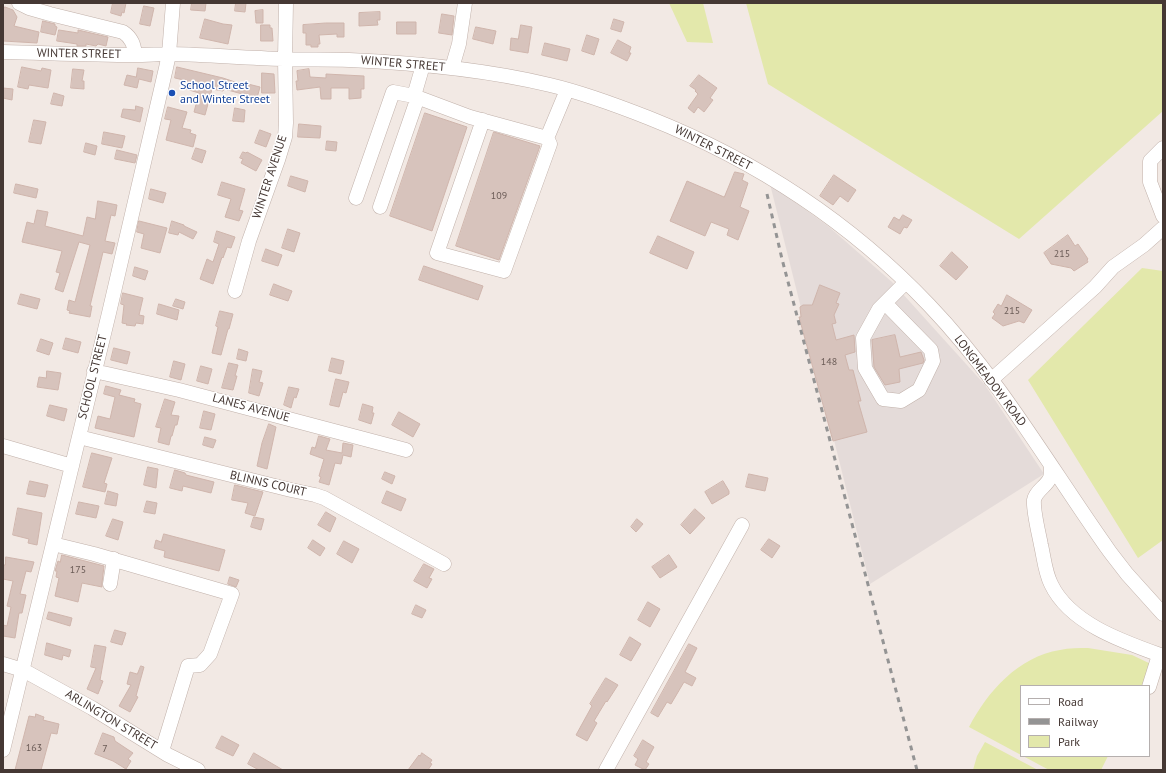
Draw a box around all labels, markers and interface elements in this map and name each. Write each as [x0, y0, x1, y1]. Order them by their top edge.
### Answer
street label: WINTER STREET [37, 46, 121, 62]
street label: WINTER STREET [360, 53, 446, 75]
place label: School Street and Winter Street [180, 79, 270, 107]
marker: School Street and Winter Street [167, 88, 177, 98]
street label: WINTER STREET [672, 122, 754, 174]
street label: WINTER AVENUE [250, 133, 290, 221]
house number: 109 [491, 190, 507, 202]
house number: 215 [1054, 248, 1070, 260]
house number: 215 [1004, 305, 1020, 317]
street label: SCHOOL STREET [76, 333, 110, 421]
street label: LONGMEADOW ROAD [951, 333, 1029, 429]
house number: 148 [821, 356, 837, 368]
street label: LANES AVENUE [211, 391, 291, 425]
street label: BLINNS COURT [228, 468, 308, 500]
house number: 175 [70, 564, 86, 576]
legend [1020, 685, 1150, 757]
street label: ARLINGTON STREET [62, 687, 160, 753]
text: Road [1058, 694, 1083, 709]
text: Railway [1058, 714, 1098, 729]
text: Park [1058, 734, 1080, 749]
house number: 163 [26, 742, 42, 754]
house number: 7 [102, 743, 108, 755]

